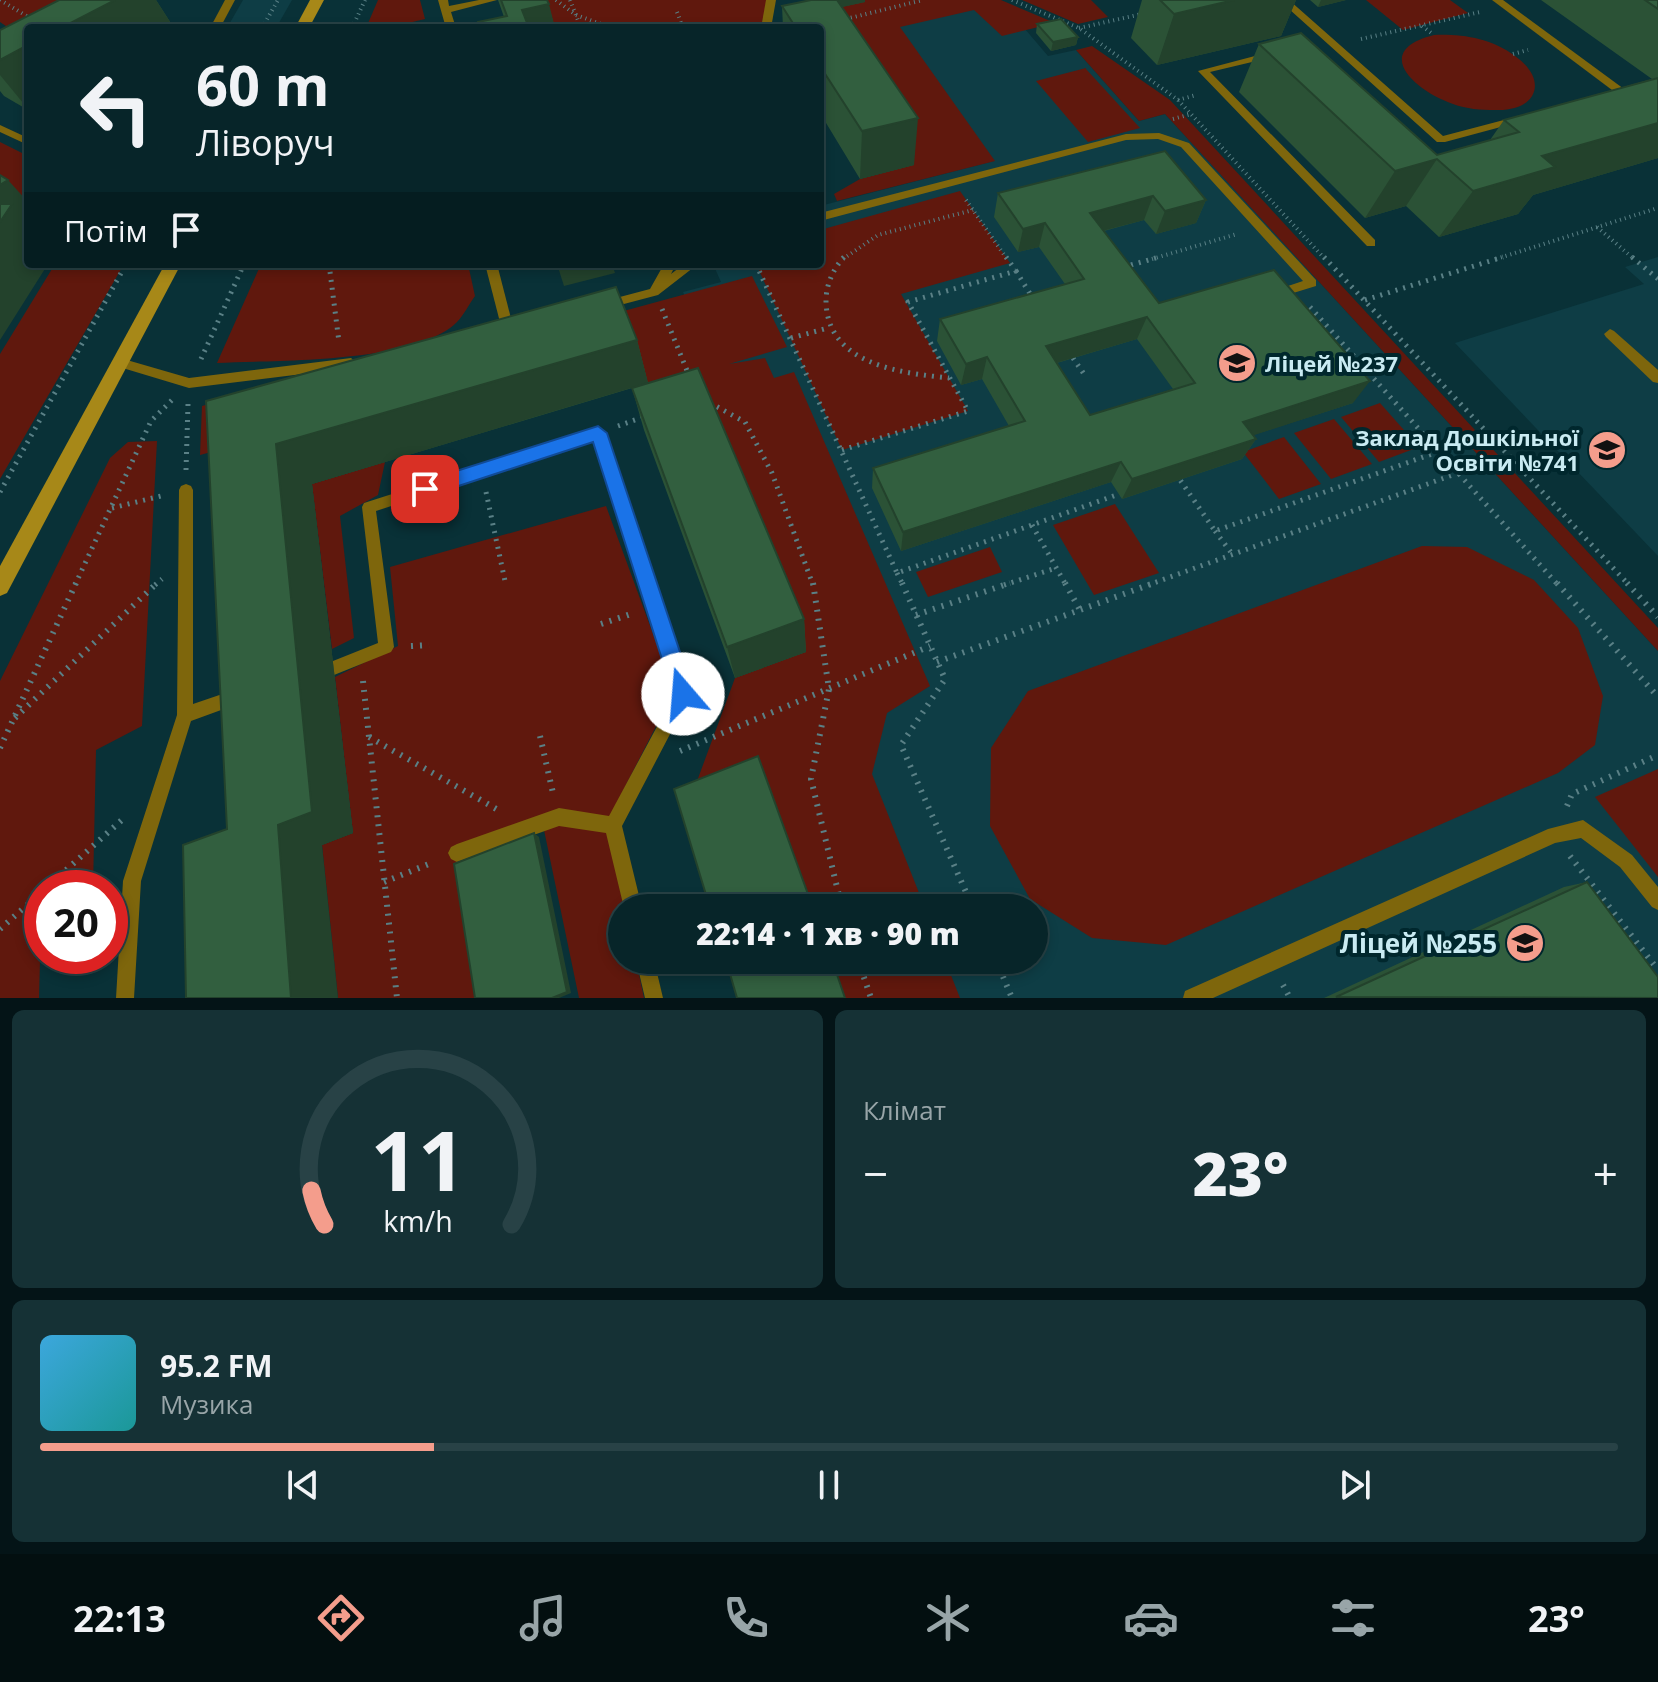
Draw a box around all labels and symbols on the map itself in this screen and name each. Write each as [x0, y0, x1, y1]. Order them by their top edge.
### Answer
school or university icon: Ліцей №237 [1216, 342, 1258, 384]
place label: Ліцей №237 [1265, 348, 1398, 378]
place label: Заклад Дошкільної Освіти №741 [1355, 422, 1580, 477]
school or university icon: Заклад Дошкільної Освіти №741 [1586, 429, 1628, 471]
pin [391, 455, 459, 523]
position arrow [641, 652, 725, 736]
speed limit sign: 20 [24, 870, 128, 974]
school or university icon: Ліцей №255 [1504, 922, 1546, 964]
place label: Ліцей №255 [1340, 925, 1497, 961]

